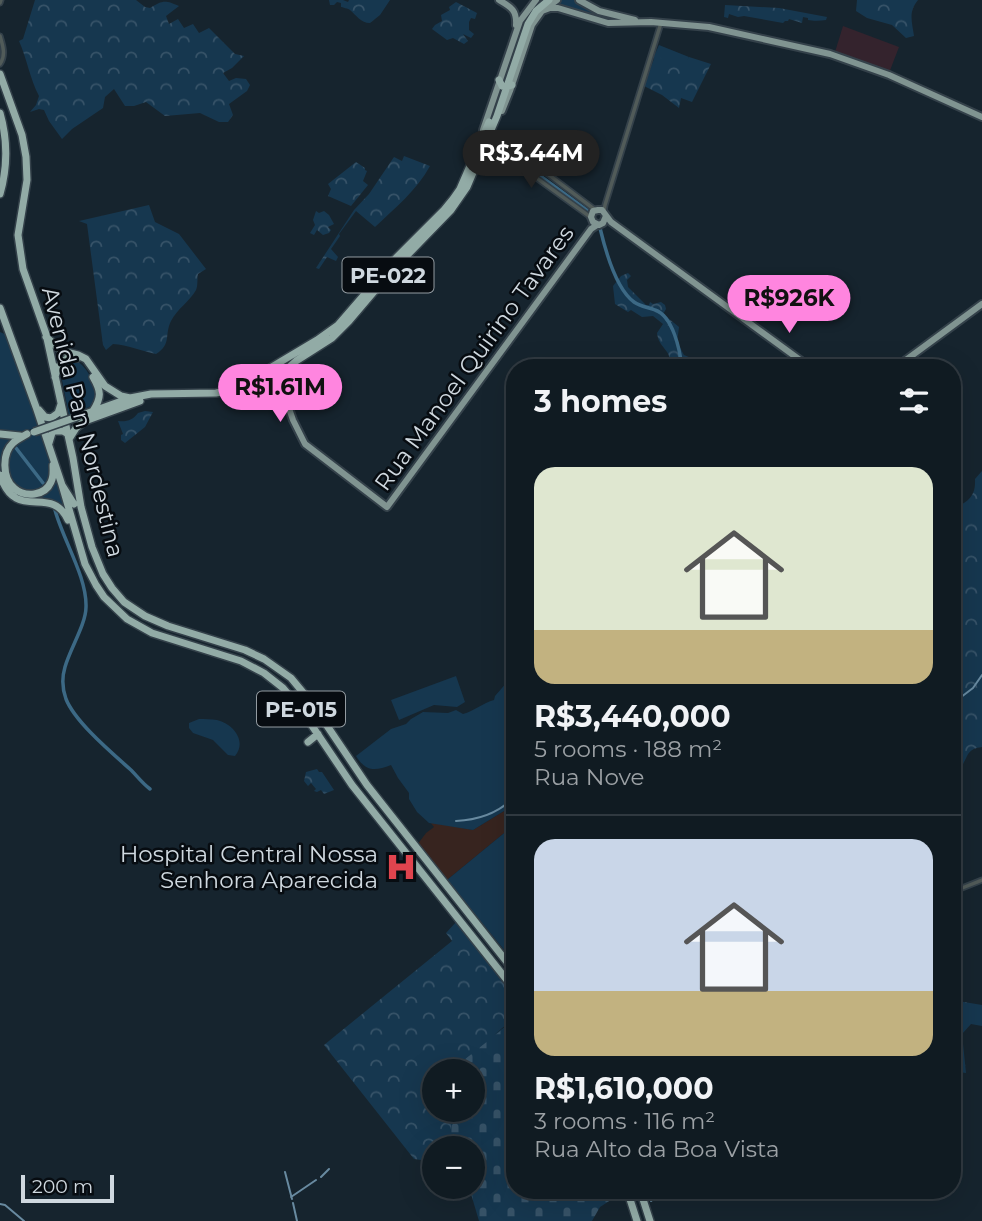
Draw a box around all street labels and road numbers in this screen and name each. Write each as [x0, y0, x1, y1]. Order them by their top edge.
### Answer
street label: Rua Manoel Quirino Tavares [368, 220, 580, 496]
road number: PE-022 [342, 258, 434, 292]
street label: Avenida Pan Nordestina [36, 284, 130, 560]
road number: PE-015 [257, 692, 345, 726]

